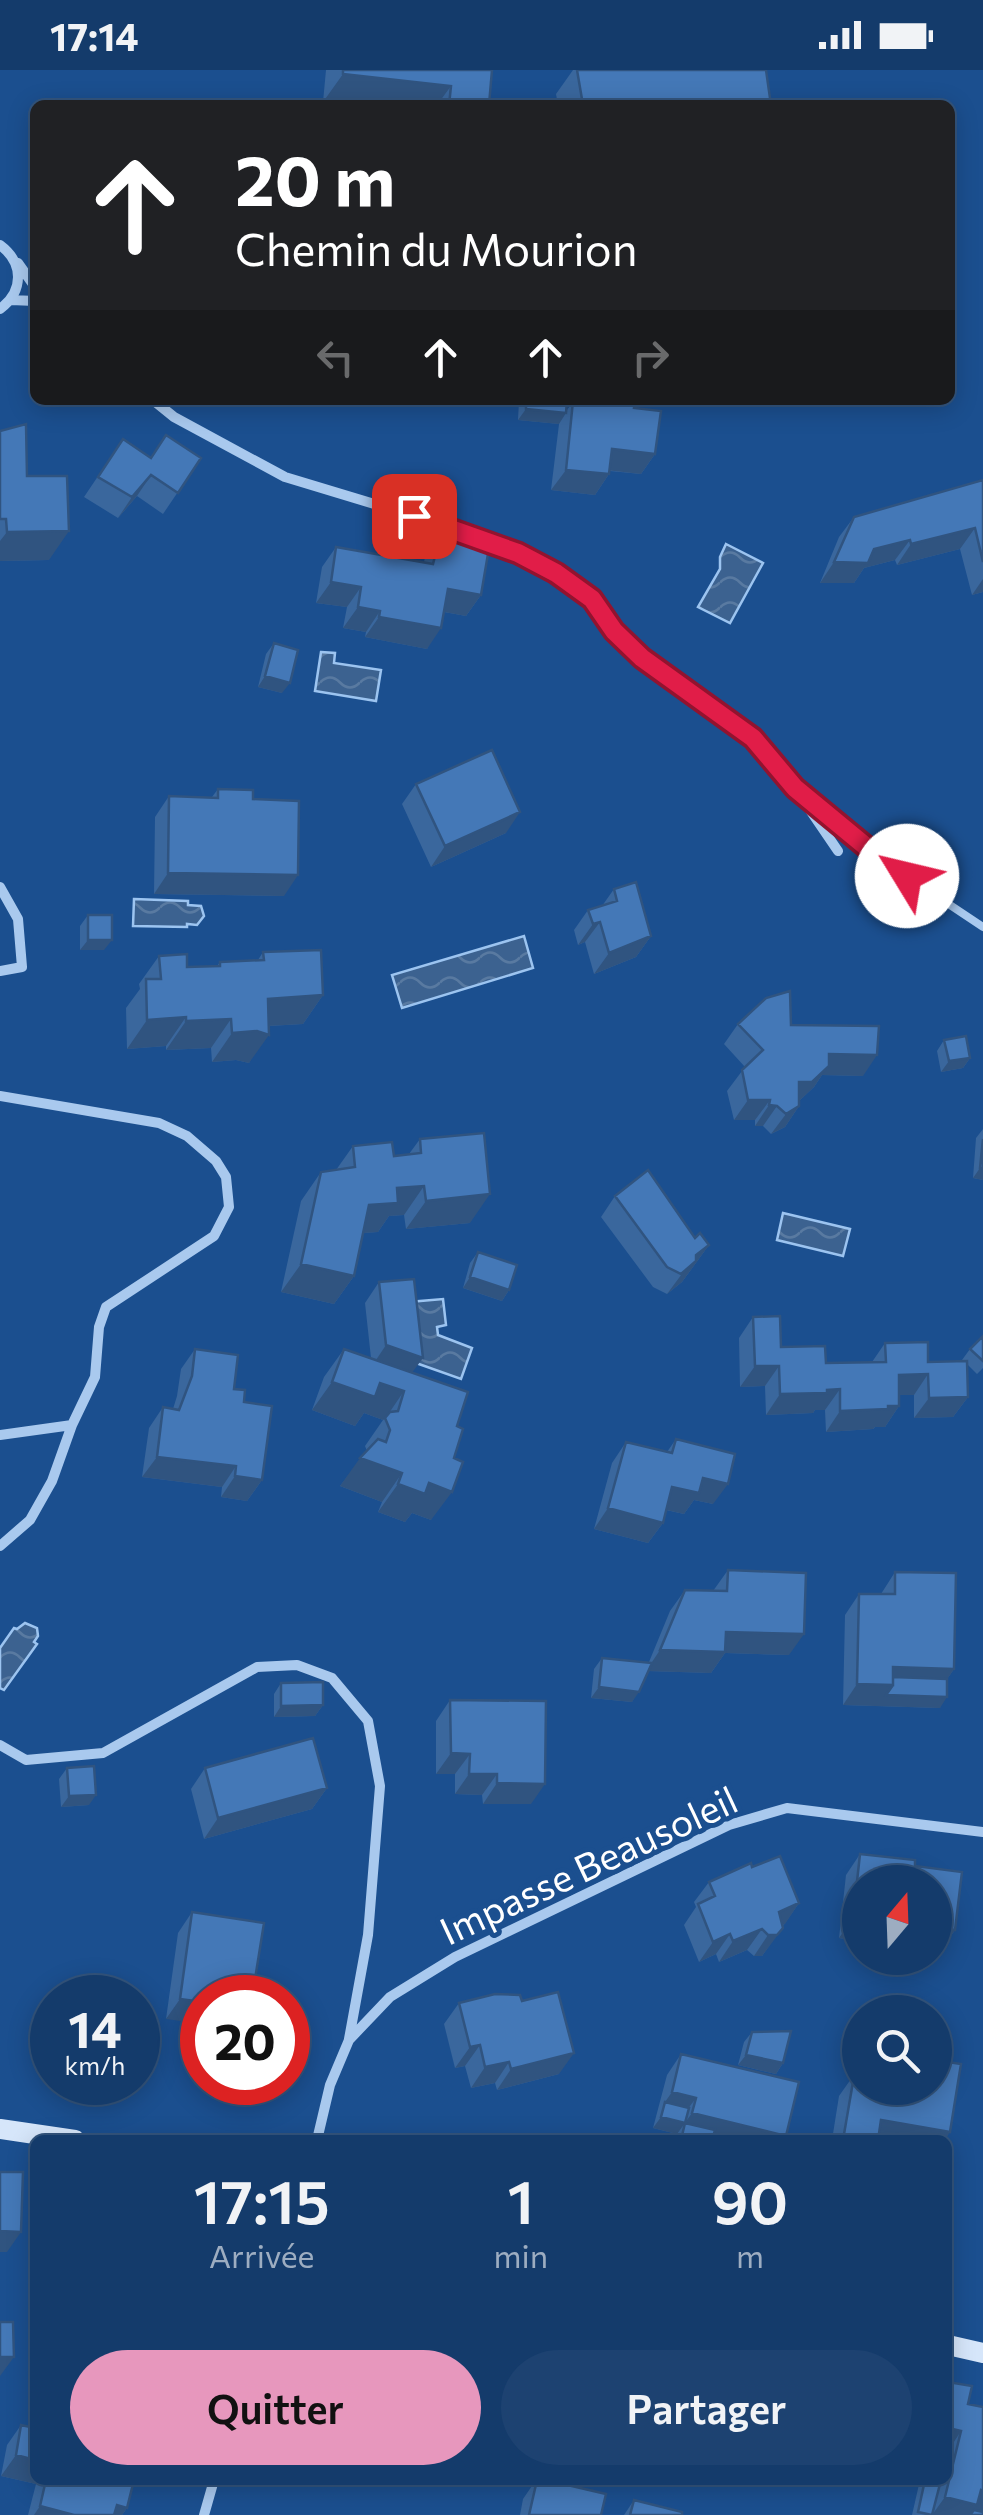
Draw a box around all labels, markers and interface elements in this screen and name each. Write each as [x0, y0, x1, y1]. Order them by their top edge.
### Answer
text: 17:14 [50, 12, 139, 59]
text: 20 m [235, 135, 395, 220]
icon: ahead [70, 140, 200, 270]
text: Chemin du Mourion [235, 220, 638, 275]
icon: left [308, 330, 363, 385]
icon: ahead [413, 330, 468, 385]
icon: ahead [518, 330, 573, 385]
icon: right [623, 330, 678, 385]
pin [372, 474, 457, 559]
icon: arrive [387, 489, 442, 544]
position arrow [855, 824, 959, 928]
street label: Impasse Beausoleil [432, 1774, 744, 1954]
north arrow [842, 1865, 952, 1975]
map controls [842, 1865, 952, 2105]
speed limit sign: 20 [180, 1975, 310, 2105]
button: search [842, 1995, 952, 2105]
text: 14 [68, 1997, 122, 2058]
text: km/h [65, 2050, 125, 2080]
text: 17:15 [194, 2163, 330, 2236]
text: 1 [507, 2163, 534, 2236]
text: 90 [712, 2163, 788, 2236]
text: Arrivée [209, 2235, 315, 2275]
text: min [494, 2235, 548, 2275]
text: m [736, 2235, 764, 2275]
button: Quitter [70, 2350, 481, 2465]
button: Partager [501, 2350, 912, 2465]

